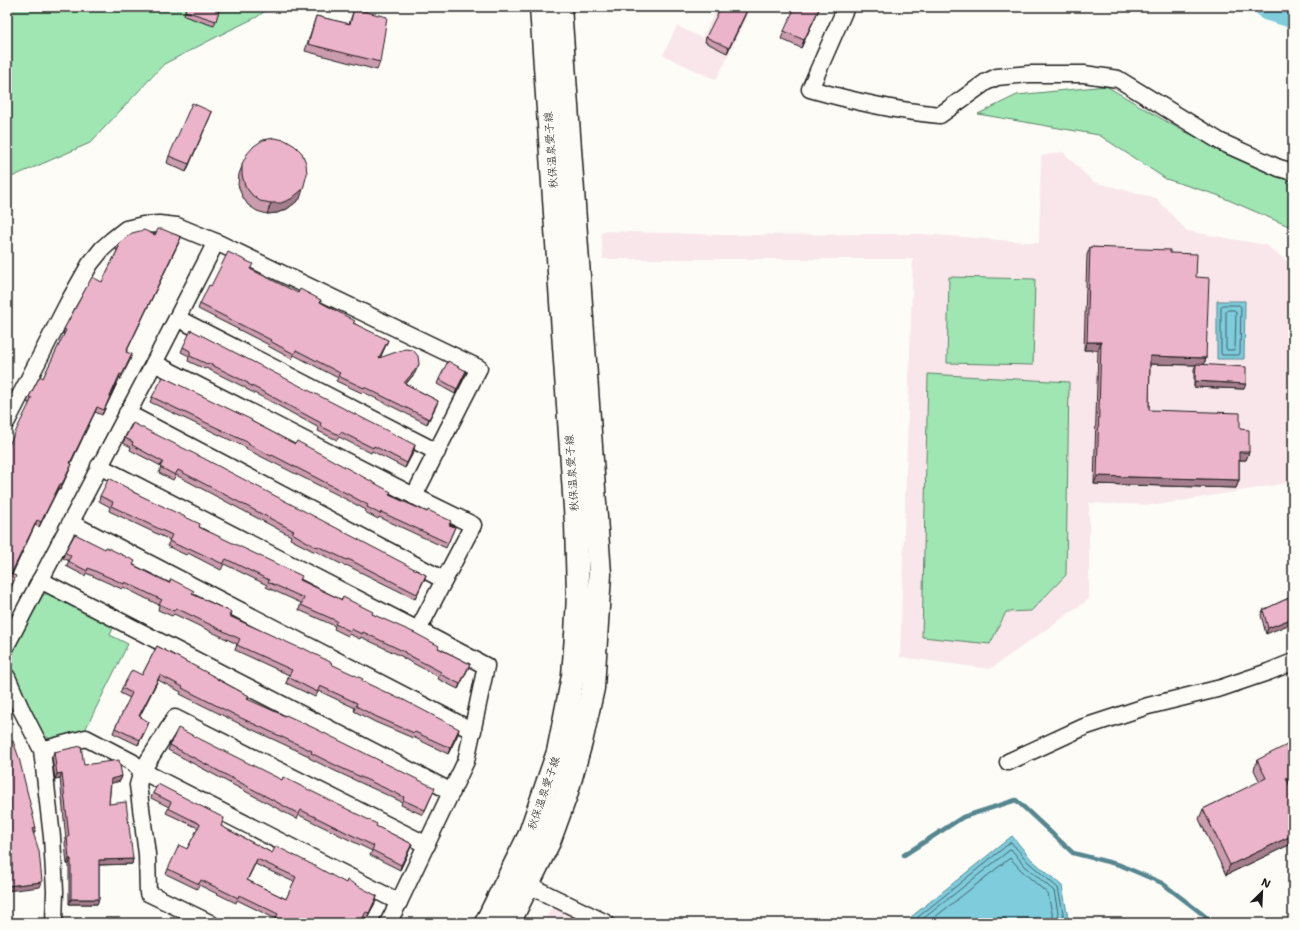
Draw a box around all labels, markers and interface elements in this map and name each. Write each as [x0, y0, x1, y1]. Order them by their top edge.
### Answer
street label: 秋保温泉愛子線 [541, 111, 561, 189]
street label: 秋保温泉愛子線 [562, 434, 582, 512]
street label: 秋保温泉愛子線 [524, 754, 564, 832]
north arrow [1242, 872, 1282, 912]
text: N [1259, 875, 1273, 892]

